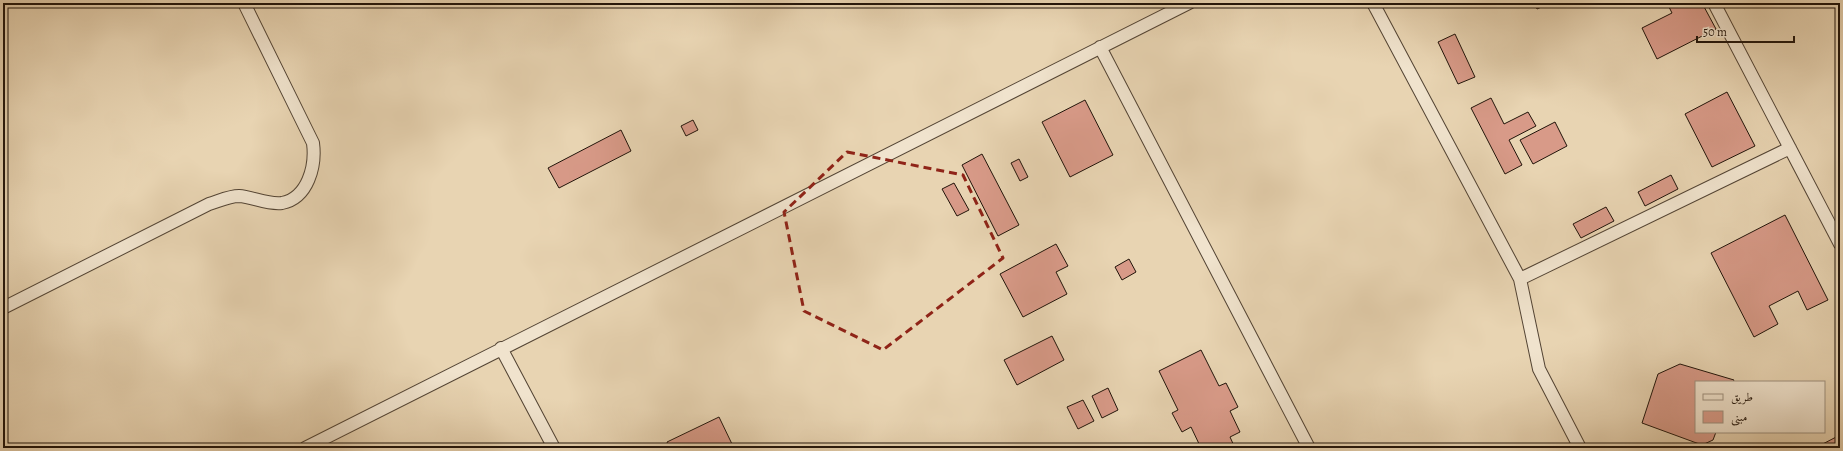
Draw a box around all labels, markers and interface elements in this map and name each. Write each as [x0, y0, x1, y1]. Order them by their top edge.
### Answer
scale bar [1697, 18, 1794, 44]
text: 50 m [1703, 24, 1727, 40]
legend [1695, 381, 1825, 433]
text: طريق [1731, 389, 1753, 405]
text: مبنى [1731, 409, 1747, 426]

